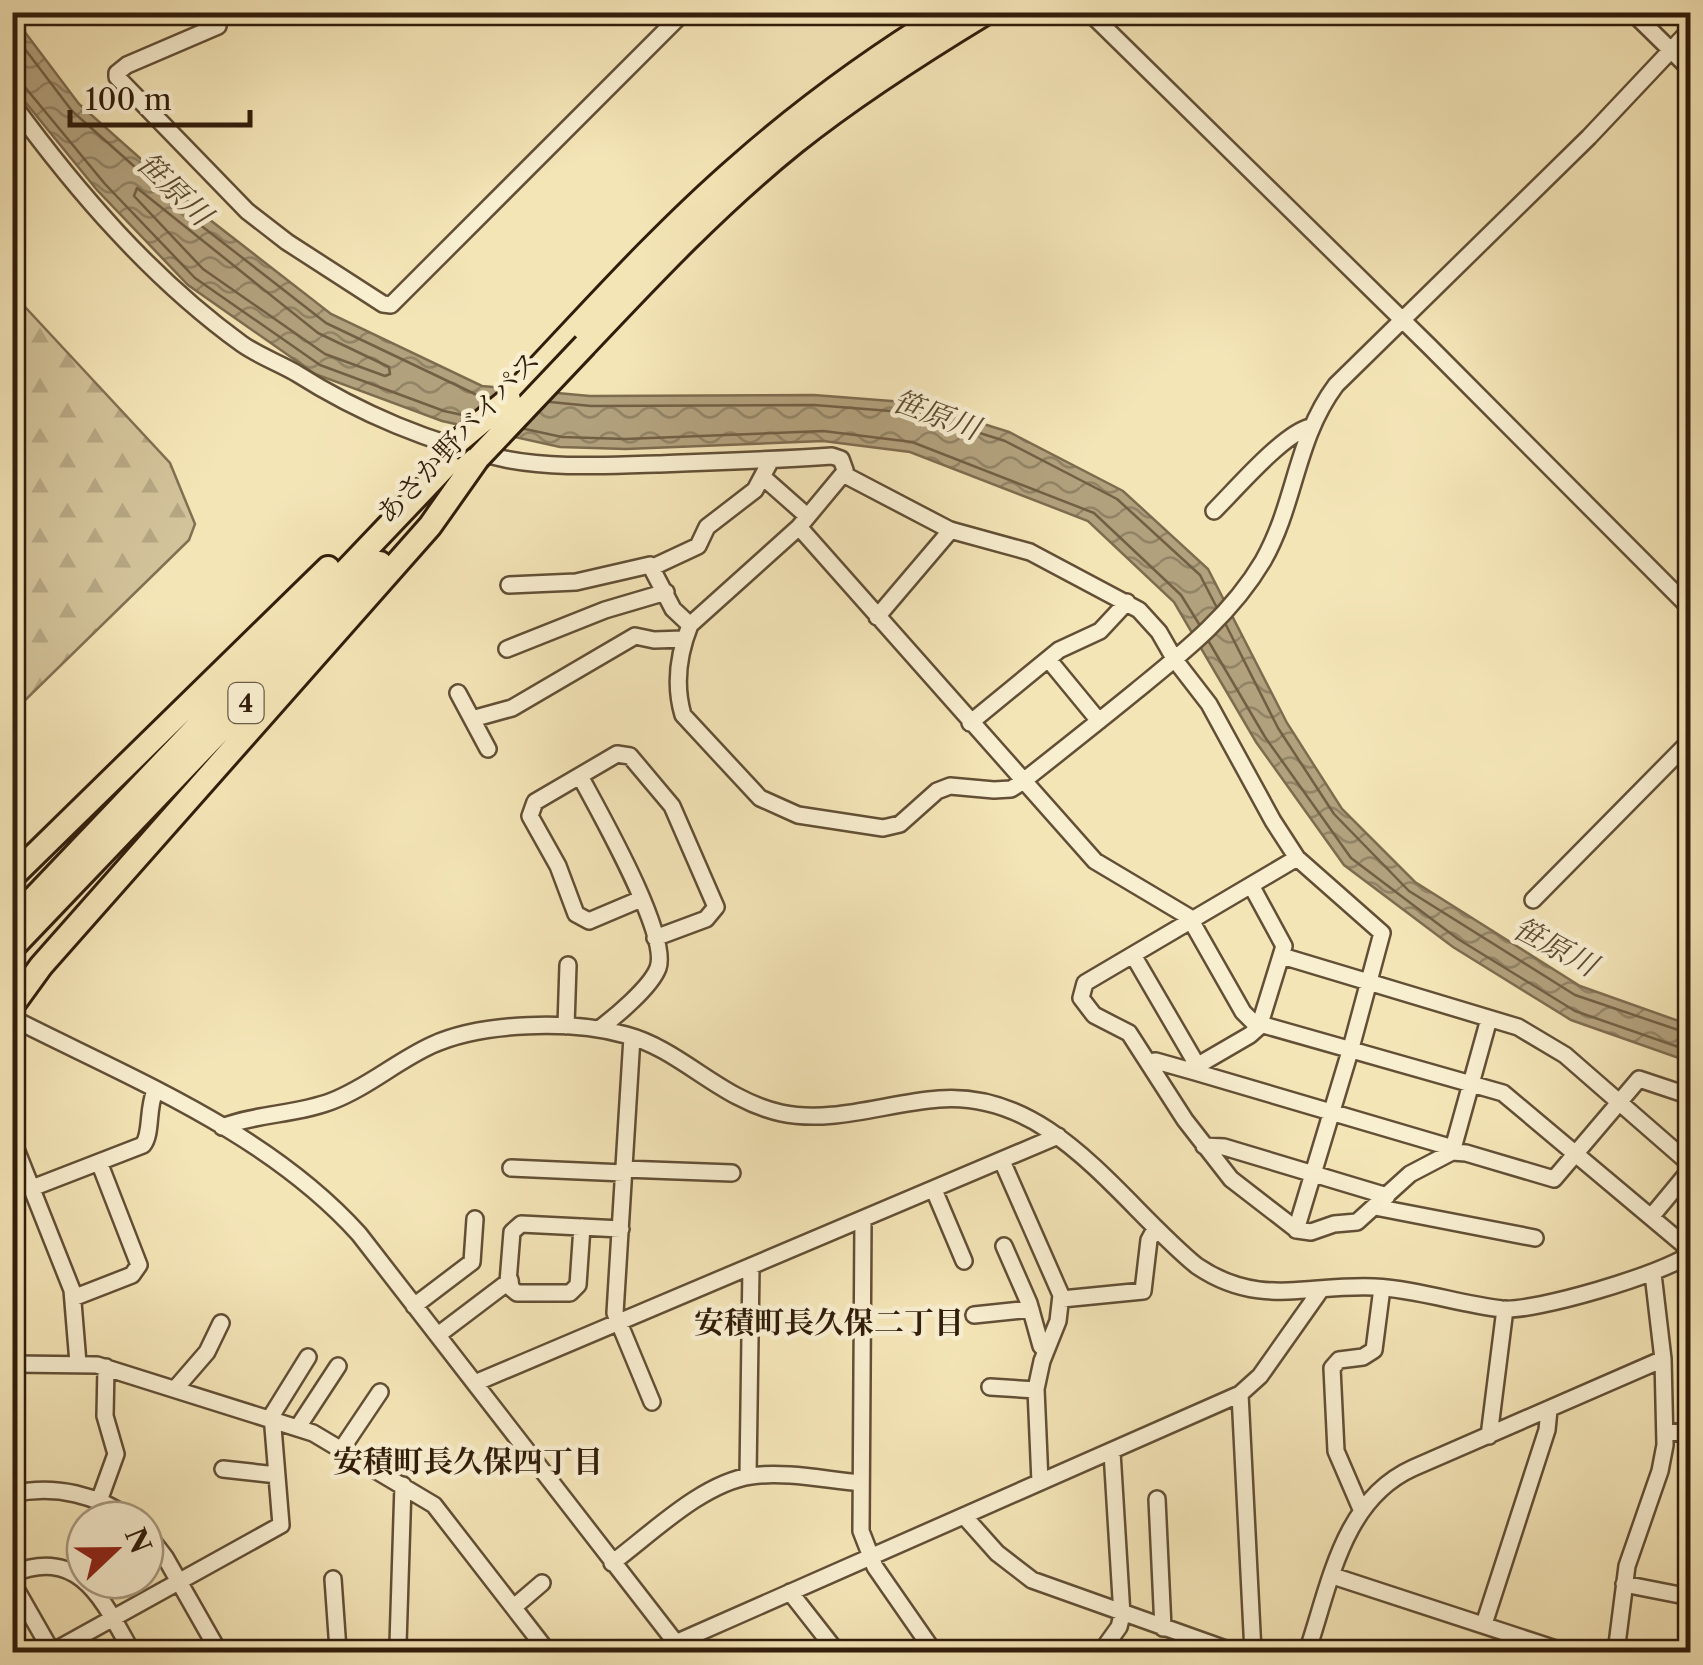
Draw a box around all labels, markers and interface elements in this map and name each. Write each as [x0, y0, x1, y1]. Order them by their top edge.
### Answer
scale bar [70, 65, 250, 127]
text: 100 m [85, 81, 172, 118]
water label: 笹原川 [129, 144, 222, 235]
street label: あさか野バイパス [369, 344, 547, 530]
water label: 笹原川 [888, 382, 988, 448]
road number: 4 [228, 683, 264, 723]
water label: 笹原川 [1507, 909, 1606, 985]
district label: 安積町長久保二丁目 [694, 1304, 964, 1341]
district label: 安積町長久保四丁目 [333, 1443, 603, 1480]
north arrow [65, 1500, 165, 1600]
text: N [118, 1523, 159, 1558]

